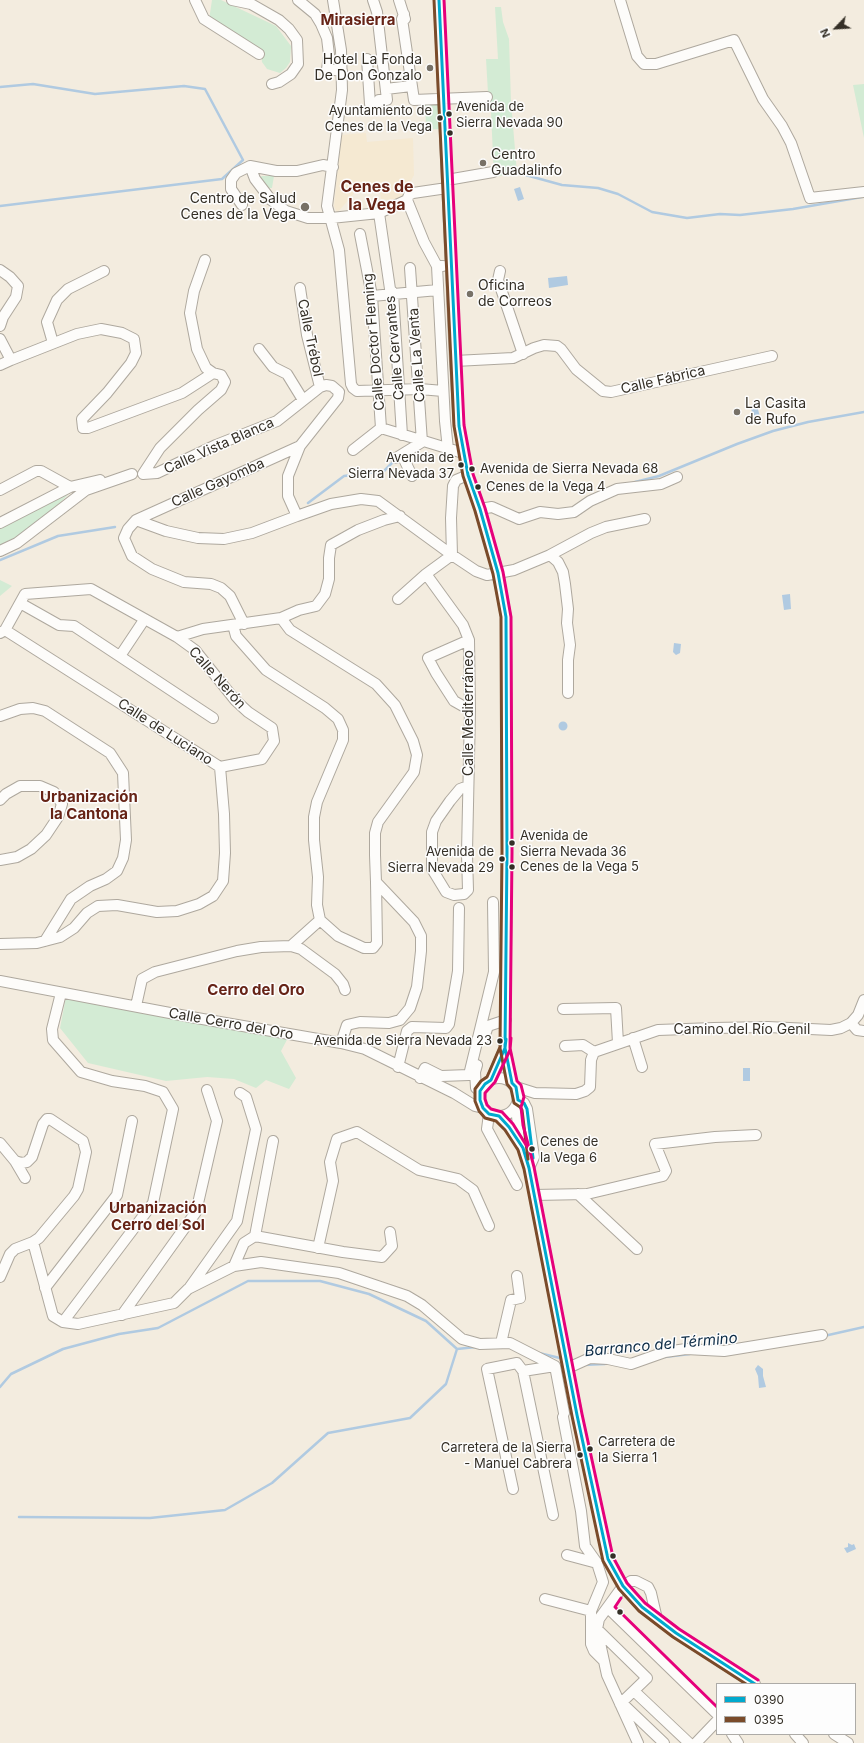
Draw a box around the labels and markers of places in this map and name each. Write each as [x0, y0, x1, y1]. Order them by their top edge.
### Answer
place label: Hotel La Fonda De Don Gonzalo [315, 52, 422, 84]
marker: Hotel La Fonda De Don Gonzalo [425, 63, 435, 73]
place label: Avenida de Sierra Nevada 90 [456, 99, 563, 130]
place label: Ayuntamiento de Cenes de la Vega [325, 103, 432, 134]
marker: Avenida de Sierra Nevada 90 [444, 109, 454, 119]
marker: Ayuntamiento de Cenes de la Vega [435, 113, 445, 123]
unlabelled marker [445, 128, 455, 138]
place label: Centro Guadalinfo [491, 147, 562, 180]
marker: Centro Guadalinfo [478, 158, 488, 168]
place label: Centro de Salud Cenes de la Vega [180, 191, 296, 224]
marker: Centro de Salud Cenes de la Vega [299, 201, 311, 213]
place label: Oficina de Correos [478, 278, 552, 310]
marker: Oficina de Correos [465, 289, 475, 299]
place label: La Casita de Rufo [745, 396, 806, 428]
marker: La Casita de Rufo [732, 407, 742, 417]
place label: Avenida de Sierra Nevada 37 [348, 450, 454, 481]
marker: Avenida de Sierra Nevada 37 [456, 460, 466, 470]
place label: Avenida de Sierra Nevada 68 [480, 461, 658, 477]
marker: Avenida de Sierra Nevada 68 [467, 464, 477, 474]
place label: Cenes de la Vega 4 [486, 479, 605, 495]
marker: Cenes de la Vega 4 [473, 482, 483, 492]
place label: Avenida de Sierra Nevada 36 [520, 828, 627, 859]
marker: Avenida de Sierra Nevada 36 [507, 838, 517, 848]
place label: Avenida de Sierra Nevada 29 [387, 844, 494, 875]
marker: Avenida de Sierra Nevada 29 [497, 854, 507, 864]
place label: Cenes de la Vega 5 [520, 859, 639, 875]
marker: Cenes de la Vega 5 [507, 862, 517, 872]
place label: Avenida de Sierra Nevada 23 [314, 1033, 492, 1049]
marker: Avenida de Sierra Nevada 23 [495, 1036, 505, 1046]
place label: Cenes de la Vega 6 [540, 1134, 598, 1165]
marker: Cenes de la Vega 6 [527, 1144, 537, 1154]
place label: Carretera de la Sierra 1 [598, 1434, 675, 1465]
place label: Carretera de la Sierra - Manuel Cabrera [441, 1440, 572, 1471]
marker: Carretera de la Sierra 1 [585, 1444, 595, 1454]
marker: Carretera de la Sierra - Manuel Cabrera [575, 1450, 585, 1460]
unlabelled marker [608, 1551, 618, 1561]
unlabelled marker [615, 1607, 625, 1617]

